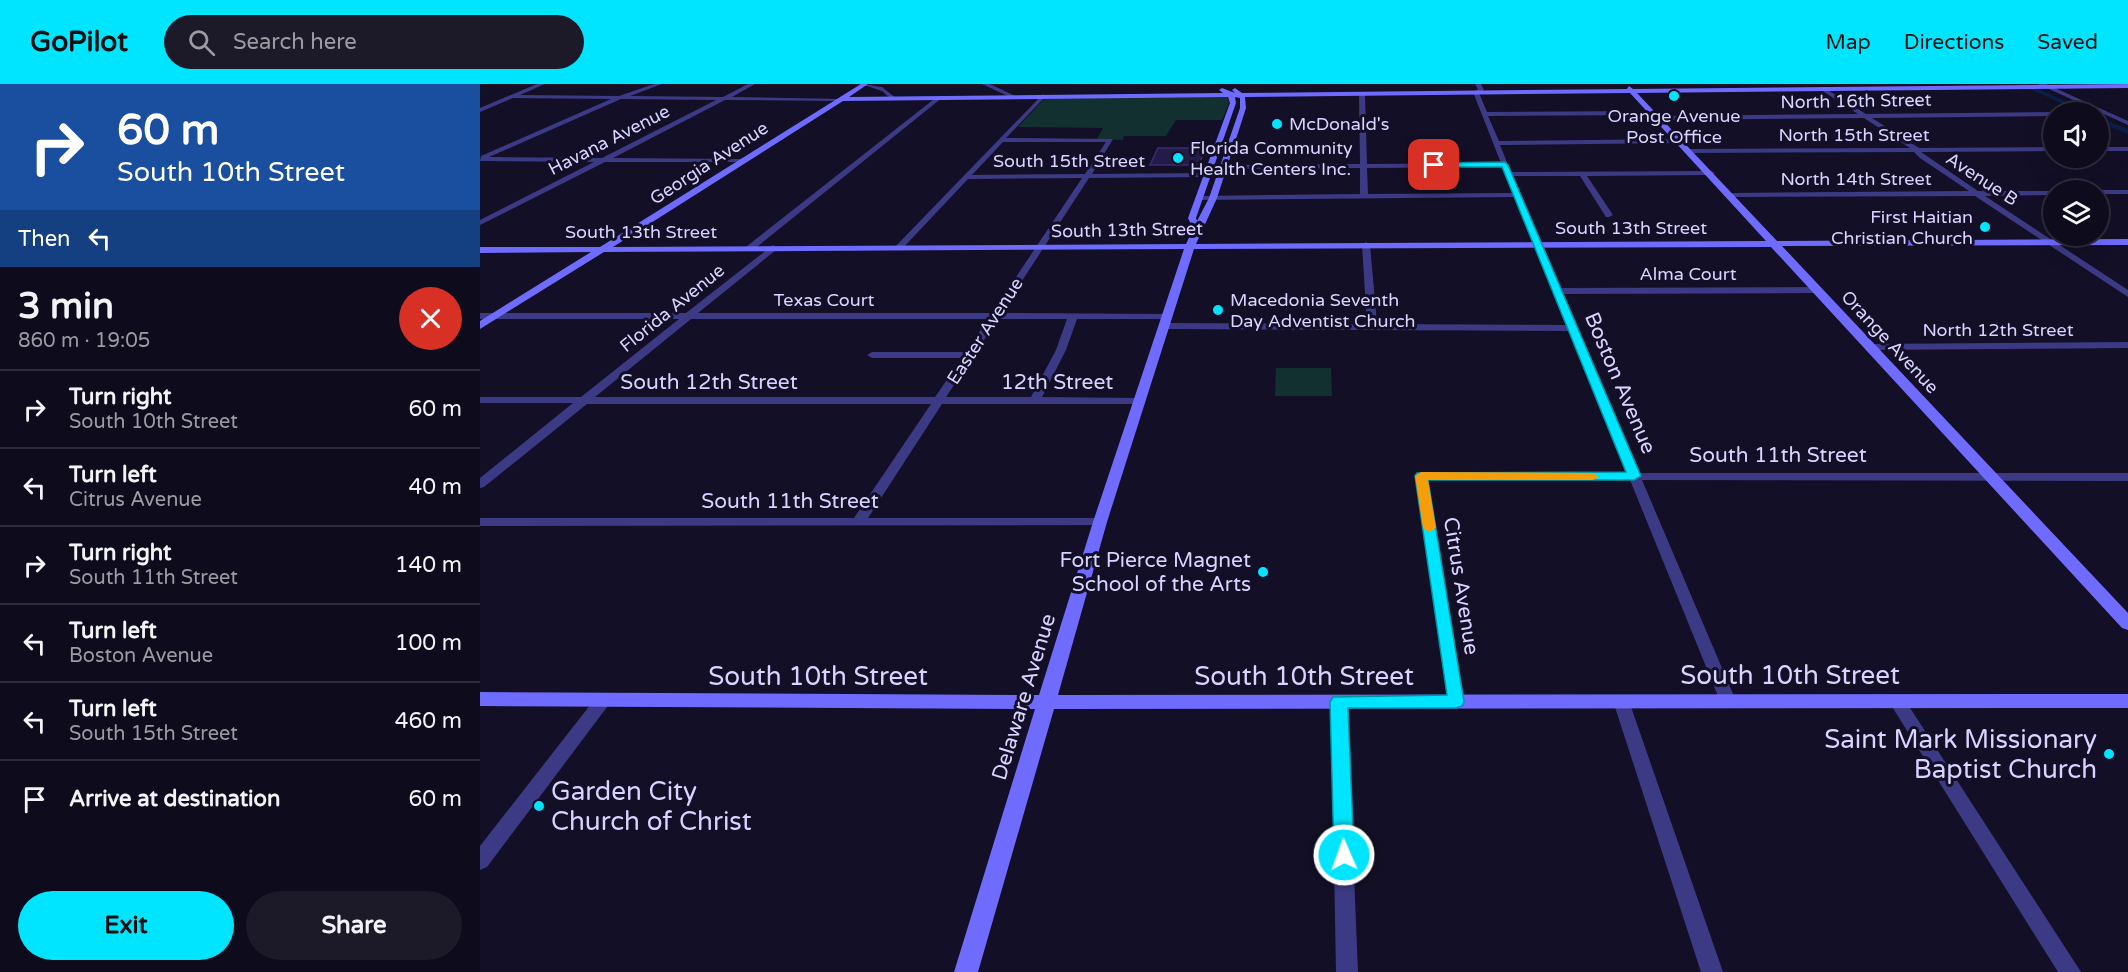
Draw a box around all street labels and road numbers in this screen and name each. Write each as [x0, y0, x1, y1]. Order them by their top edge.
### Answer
street label: North 16th Street [1780, 89, 1932, 113]
street label: Havana Avenue [545, 100, 673, 180]
street label: Georgia Avenue [646, 117, 772, 209]
street label: North 15th Street [1778, 124, 1930, 146]
street label: Avenue B [1942, 148, 2022, 210]
street label: South 15th Street [993, 150, 1145, 172]
street label: North 14th Street [1780, 168, 1932, 190]
street label: South 13th Street [1555, 217, 1707, 239]
street label: South 13th Street [1051, 218, 1203, 242]
street label: South 13th Street [565, 221, 717, 243]
street label: Florida Avenue [615, 259, 729, 357]
street label: Alma Court [1639, 263, 1737, 285]
street label: Easter Avenue [942, 273, 1028, 389]
street label: Orange Avenue [1837, 286, 1943, 398]
street label: Texas Court [774, 289, 875, 311]
street label: Boston Avenue [1579, 308, 1661, 458]
street label: North 12th Street [1922, 319, 2074, 341]
street label: South 12th Street [620, 370, 798, 395]
street label: 12th Street [1001, 370, 1113, 395]
street label: South 11th Street [1689, 443, 1867, 468]
street label: South 11th Street [701, 489, 879, 514]
street label: Citrus Avenue [1438, 515, 1484, 657]
street label: Delaware Avenue [987, 611, 1061, 783]
street label: South 10th Street [1680, 660, 1900, 691]
street label: South 10th Street [708, 661, 928, 692]
street label: South 10th Street [1194, 661, 1414, 692]

